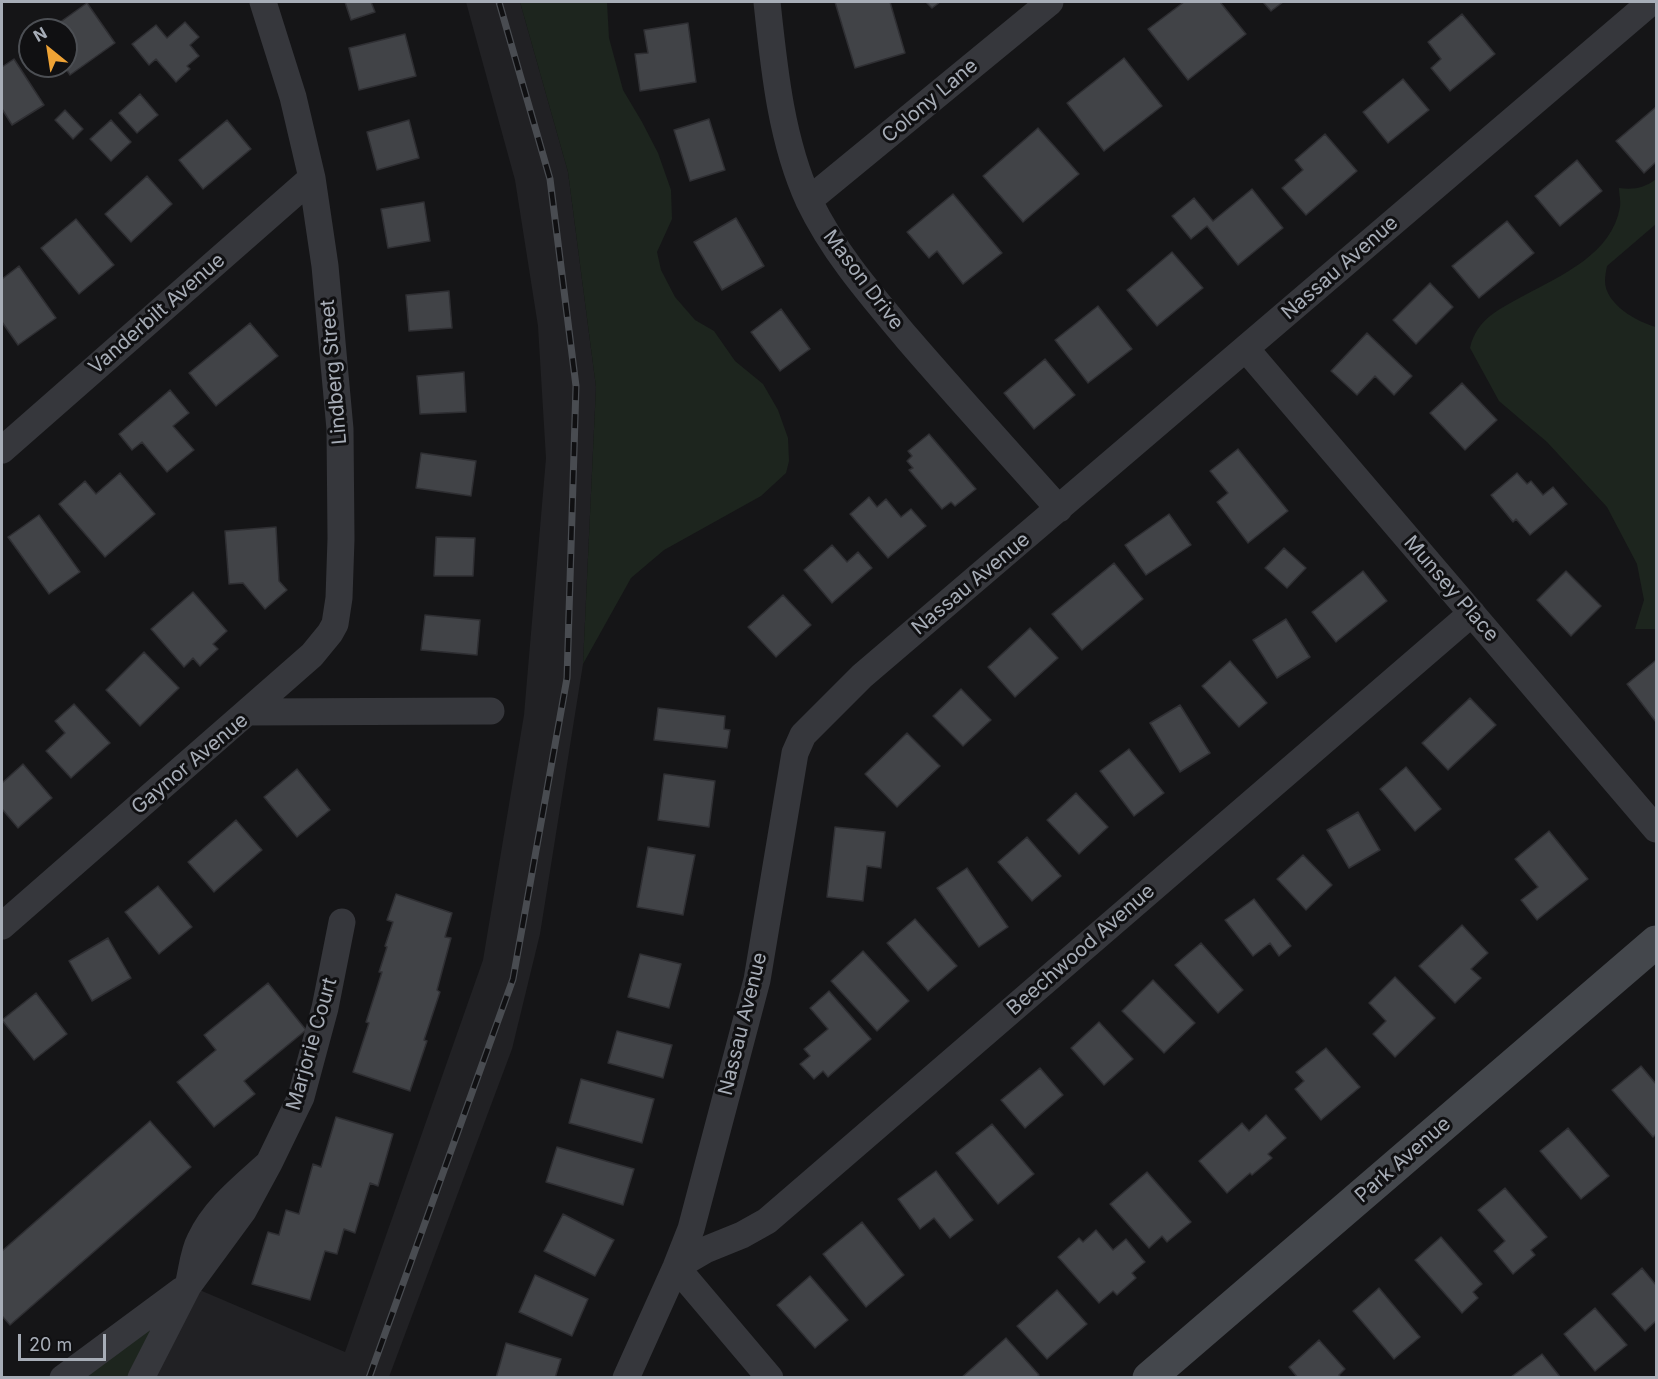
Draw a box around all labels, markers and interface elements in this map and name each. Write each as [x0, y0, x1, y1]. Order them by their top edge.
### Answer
north arrow [18, 18, 78, 78]
text: N [30, 22, 50, 46]
street label: Colony Lane [877, 54, 983, 148]
street label: Nassau Avenue [1277, 211, 1403, 325]
street label: Mason Drive [818, 225, 908, 335]
street label: Vanderbilt Avenue [84, 248, 230, 380]
street label: Lindberg Street [316, 298, 352, 446]
street label: Nassau Avenue [907, 528, 1035, 640]
street label: Munsey Place [1399, 531, 1503, 647]
street label: Gaynor Avenue [127, 708, 253, 820]
street label: Beechwood Avenue [1002, 879, 1160, 1021]
street label: Nassau Avenue [714, 950, 772, 1098]
street label: Marjorie Court [282, 975, 342, 1113]
street label: Park Avenue [1350, 1112, 1456, 1208]
scale bar [21, 1322, 110, 1360]
text: 20 m [29, 1334, 72, 1355]

